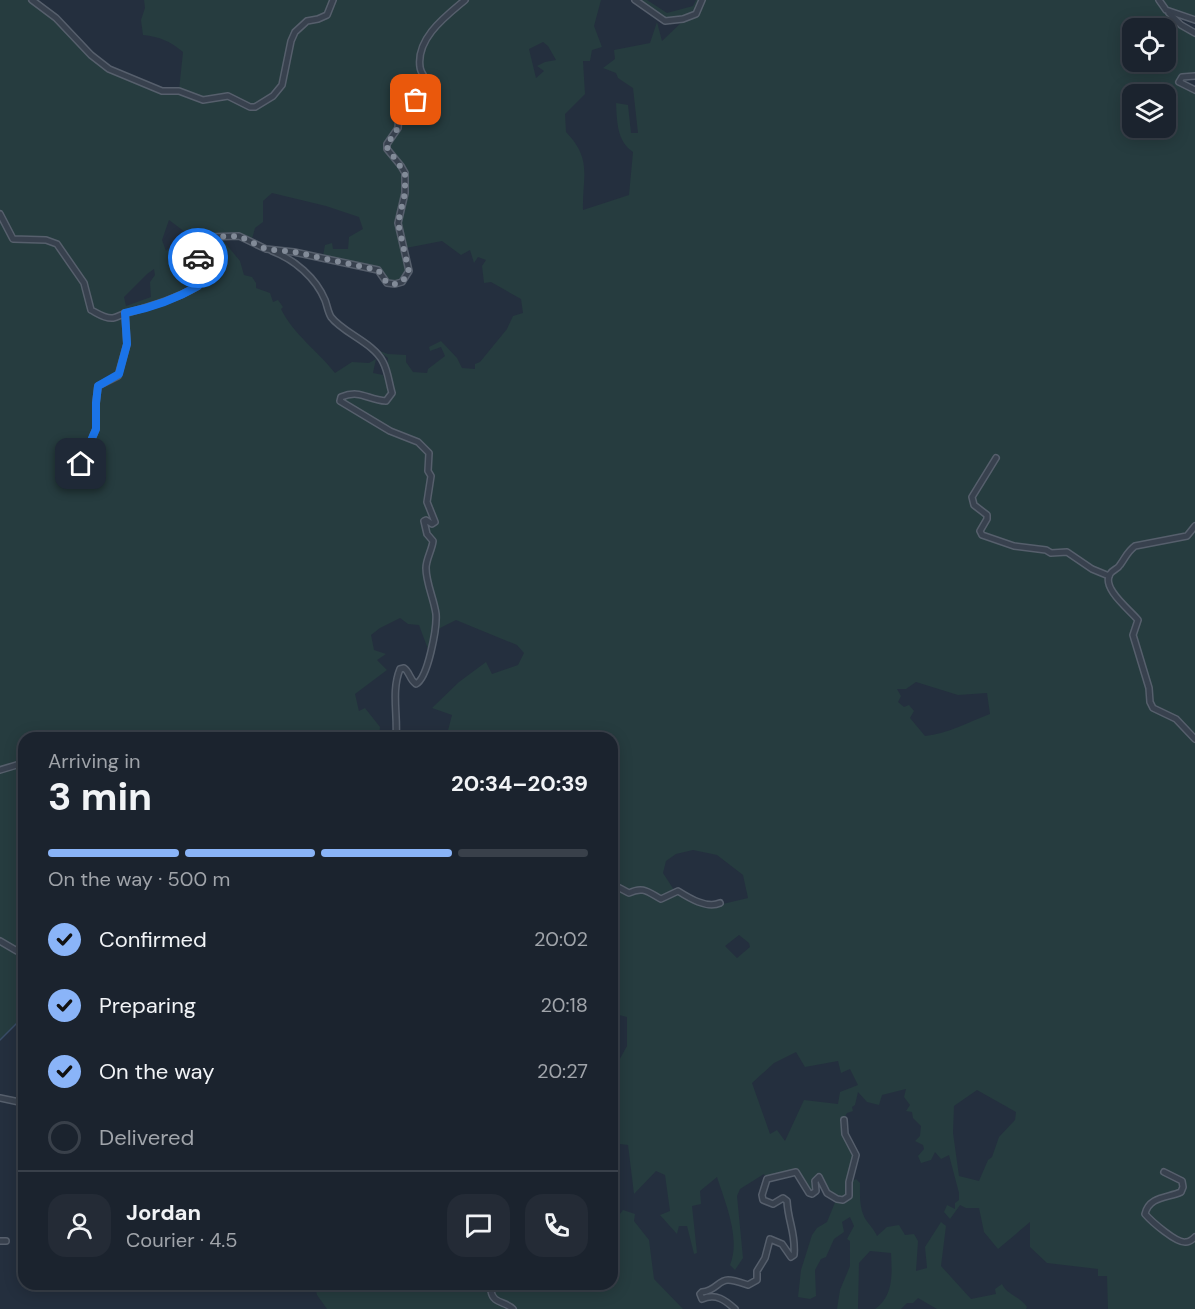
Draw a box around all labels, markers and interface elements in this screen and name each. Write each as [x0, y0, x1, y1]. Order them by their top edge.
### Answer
map controls [1122, 18, 1176, 138]
button: locate [1122, 18, 1176, 72]
pin [390, 74, 441, 125]
icon: bag [399, 83, 432, 116]
button: layers [1122, 84, 1176, 138]
courier [168, 228, 228, 288]
icon: car [182, 242, 215, 275]
pin [55, 438, 106, 489]
icon: home [64, 447, 97, 480]
text: Arriving in [48, 748, 140, 774]
text: 20:34–20:39 [451, 769, 588, 798]
text: 3 min [48, 771, 152, 822]
text: On the way · 500 m [48, 866, 230, 892]
icon: check [48, 923, 81, 956]
text: Confirmed [99, 925, 207, 954]
text: 20:02 [534, 926, 588, 952]
icon: check [48, 989, 81, 1022]
text: Preparing [99, 991, 196, 1020]
text: 20:18 [541, 992, 588, 1018]
icon: check [48, 1055, 81, 1088]
text: On the way [99, 1057, 214, 1086]
text: 20:27 [537, 1058, 588, 1084]
text: Delivered [99, 1123, 194, 1152]
button: person [48, 1194, 111, 1257]
button: chat [447, 1194, 510, 1257]
button: phone [525, 1194, 588, 1257]
text: Jordan [126, 1198, 201, 1227]
text: Courier · 4.5 [126, 1227, 238, 1253]

